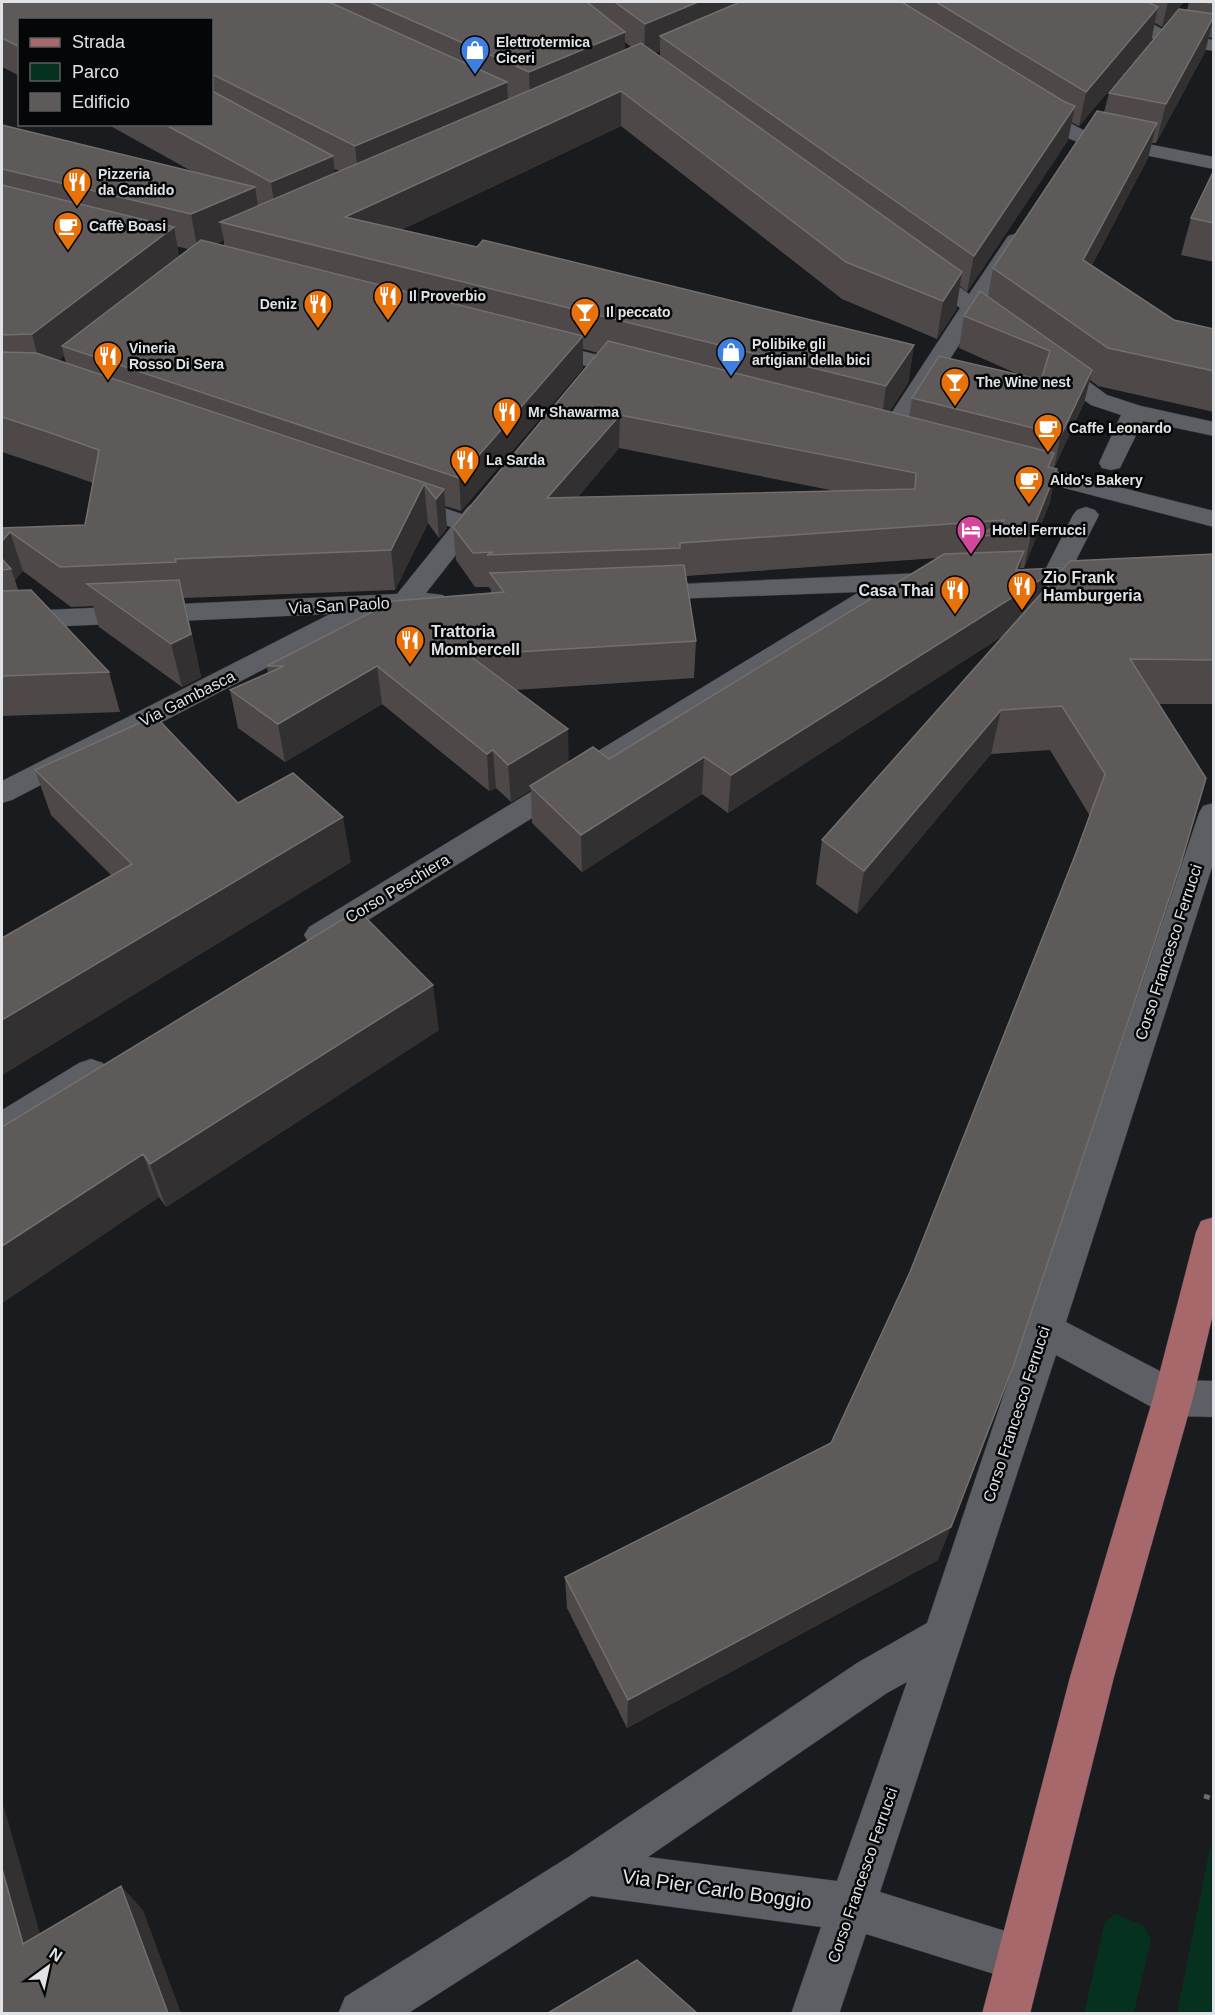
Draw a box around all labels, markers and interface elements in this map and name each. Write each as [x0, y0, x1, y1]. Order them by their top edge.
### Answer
legend [18, 18, 213, 126]
text: Strada [72, 32, 126, 52]
shop icon: Elettrotermica Ciceri [459, 34, 491, 76]
place label: Elettrotermica Ciceri [496, 34, 590, 66]
text: Parco [72, 62, 119, 82]
text: Edificio [72, 92, 130, 112]
restaurant icon: Pizzeria da Candido [61, 166, 93, 208]
place label: Pizzeria da Candido [98, 166, 174, 198]
cafe icon: Caffè Boasi [52, 210, 84, 252]
place label: Caffè Boasi [89, 218, 166, 234]
restaurant icon: Il Proverbio [372, 280, 404, 322]
restaurant icon: Deniz [302, 288, 334, 330]
place label: Il Proverbio [409, 288, 486, 304]
place label: Deniz [260, 296, 297, 312]
bar icon: Il peccato [569, 296, 601, 338]
place label: Il peccato [606, 304, 671, 320]
shop icon: Polibike gli artigiani della bici [715, 336, 747, 378]
place label: Polibike gli artigiani della bici [752, 336, 870, 368]
restaurant icon: Vineria Rosso Di Sera [92, 340, 124, 382]
place label: Vineria Rosso Di Sera [129, 340, 224, 372]
bar icon: The Wine nest [939, 366, 971, 408]
place label: The Wine nest [976, 374, 1071, 390]
restaurant icon: Mr Shawarma [491, 396, 523, 438]
place label: Mr Shawarma [528, 404, 619, 420]
cafe icon: Caffe Leonardo [1032, 412, 1064, 454]
place label: Caffe Leonardo [1069, 420, 1172, 436]
restaurant icon: La Sarda [449, 444, 481, 486]
place label: La Sarda [486, 452, 545, 468]
cafe icon: Aldo's Bakery [1013, 464, 1045, 506]
place label: Aldo's Bakery [1050, 472, 1143, 488]
hotel icon: Hotel Ferrucci [955, 514, 987, 556]
place label: Hotel Ferrucci [992, 522, 1086, 538]
place label: Zio Frank Hamburgeria [1043, 569, 1142, 604]
restaurant icon: Zio Frank Hamburgeria [1006, 570, 1038, 612]
restaurant icon: Casa Thai [939, 574, 971, 616]
place label: Casa Thai [858, 582, 934, 599]
street label: Via San Paolo [288, 594, 390, 617]
place label: Trattoria Mombercell [431, 623, 520, 658]
restaurant icon: Trattoria Mombercell [394, 624, 426, 666]
street label: Via Gambasca [137, 667, 238, 730]
street label: Corso Peschiera [342, 851, 452, 926]
street label: Corso Francesco Ferrucci [1132, 862, 1205, 1042]
street label: Corso Francesco Ferrucci [980, 1324, 1053, 1504]
street label: Corso Francesco Ferrucci [824, 1785, 900, 1965]
street label: Via Pier Carlo Boggio [621, 1865, 813, 1913]
north arrow [18, 1937, 78, 1997]
text: N [46, 1945, 65, 1965]

